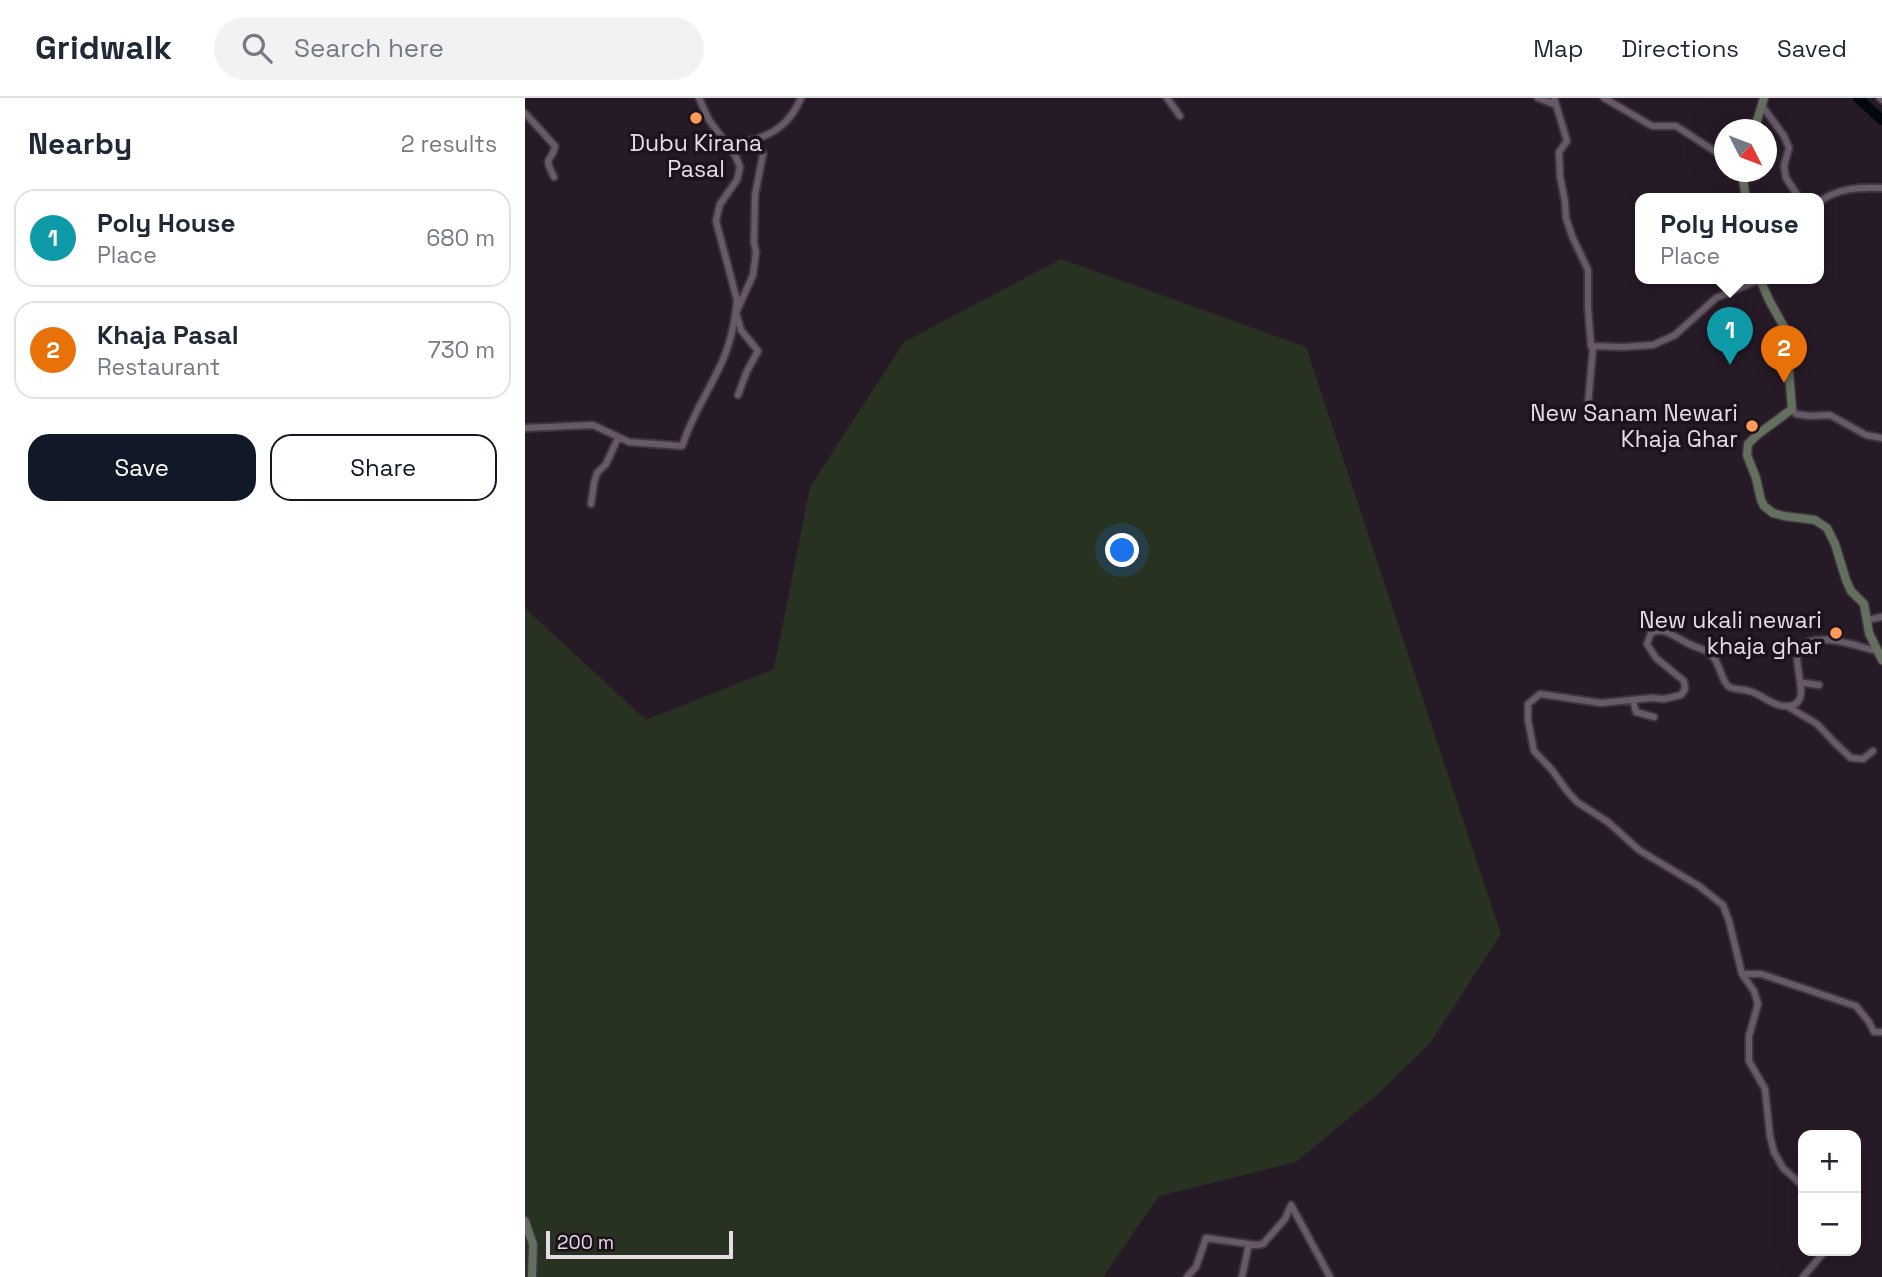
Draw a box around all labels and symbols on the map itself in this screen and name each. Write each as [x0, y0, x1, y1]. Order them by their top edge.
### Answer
marker: Dubu Kirana Pasal [688, 110, 704, 126]
north arrow [1714, 119, 1777, 182]
place label: Dubu Kirana Pasal [630, 128, 762, 184]
pin: 1 [1707, 307, 1753, 365]
pin: 2 [1761, 325, 1807, 383]
place label: New Sanam Newari Khaja Ghar [1530, 398, 1738, 454]
marker: New Sanam Newari Khaja Ghar [1744, 418, 1760, 434]
your location [1105, 533, 1139, 567]
place label: New ukali newari khaja ghar [1639, 605, 1822, 661]
marker: New ukali newari khaja ghar [1828, 625, 1844, 641]
scale bar [546, 1228, 733, 1260]

